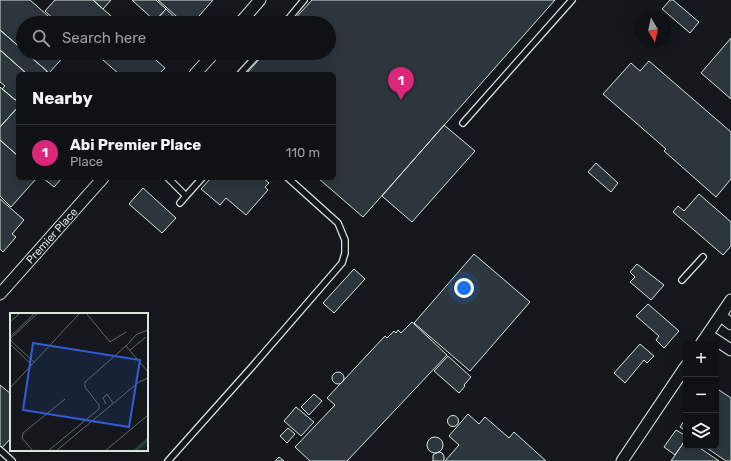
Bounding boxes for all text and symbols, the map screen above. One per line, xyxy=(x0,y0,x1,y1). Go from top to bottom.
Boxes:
north arrow xyxy=(635,12,671,48)
search box xyxy=(16,16,336,60)
icon: search xyxy=(30,27,52,49)
text: Search here xyxy=(62,29,146,47)
pin: 1 xyxy=(388,67,414,100)
text: Nearby xyxy=(32,88,93,108)
text: Abi Premier Place xyxy=(70,136,201,154)
text: 1 xyxy=(42,145,48,160)
text: 110 m xyxy=(286,145,320,160)
text: Place xyxy=(70,154,103,169)
street label: Premier Place xyxy=(24,205,80,267)
your location xyxy=(454,278,474,298)
inset map xyxy=(10,313,148,451)
map controls xyxy=(683,341,719,449)
button: + xyxy=(683,341,719,377)
button: − xyxy=(683,377,719,413)
button: layers xyxy=(683,413,719,449)

